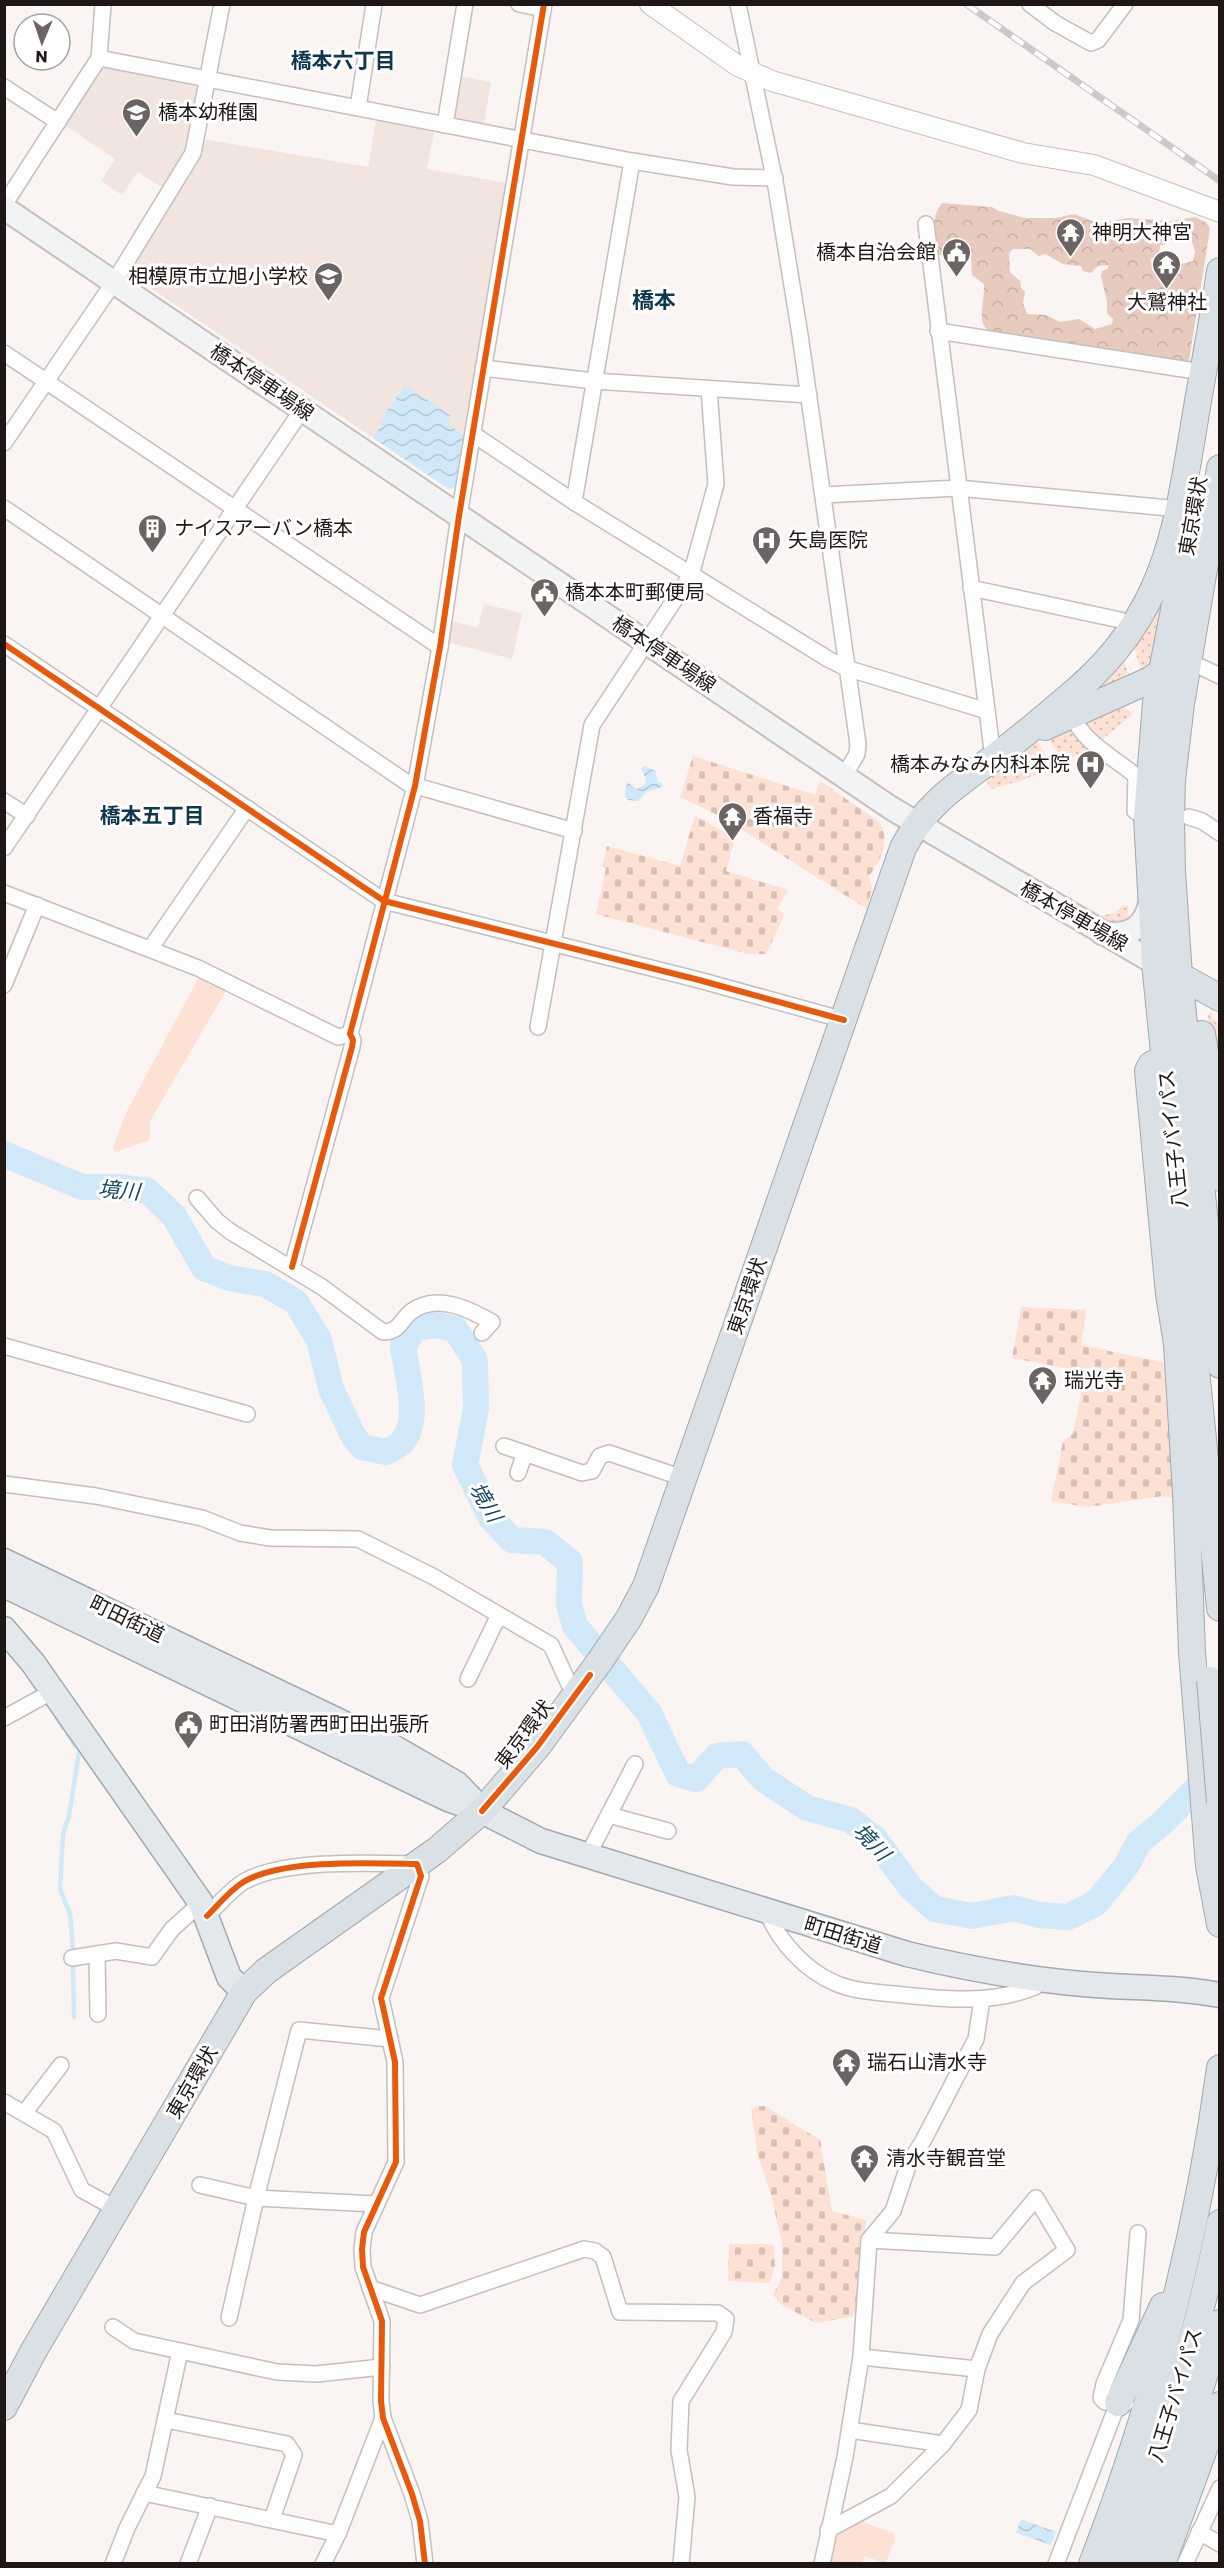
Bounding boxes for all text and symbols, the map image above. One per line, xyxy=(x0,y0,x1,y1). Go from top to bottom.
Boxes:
north arrow xyxy=(12,12,72,72)
text: N xyxy=(35,45,48,68)
district label: 橋本六丁目 xyxy=(291,46,396,75)
school or university icon: 橋本幼稚園 xyxy=(121,96,153,138)
place label: 橋本幼稚園 xyxy=(158,98,258,126)
temple icon: 神明大神宮 xyxy=(1055,216,1087,258)
place label: 神明大神宮 xyxy=(1092,218,1192,246)
public building icon: 橋本自治会館 xyxy=(941,236,973,278)
place label: 橋本自治会館 xyxy=(816,238,936,266)
temple icon: 大鷲神社 xyxy=(1151,248,1183,290)
school or university icon: 相模原市立旭小学校 xyxy=(313,260,345,302)
place label: 相模原市立旭小学校 xyxy=(128,262,308,290)
district label: 橋本 xyxy=(632,285,676,316)
place label: 大鷲神社 xyxy=(1127,288,1207,316)
street label: 橋本停車場線 xyxy=(204,337,320,427)
street label: 東京環状 xyxy=(1172,474,1214,558)
building icon: ナイスアーバン橋本 xyxy=(137,512,169,554)
place label: ナイスアーバン橋本 xyxy=(174,514,353,542)
hospital icon: 矢島医院 xyxy=(751,524,783,566)
place label: 矢島医院 xyxy=(788,526,868,554)
public building icon: 橋本本町郵便局 xyxy=(528,576,560,618)
place label: 橋本本町郵便局 xyxy=(565,578,705,606)
street label: 橋本停車場線 xyxy=(606,609,722,699)
hospital icon: 橋本みなみ内科本院 xyxy=(1075,748,1107,790)
place label: 橋本みなみ内科本院 xyxy=(890,750,1070,778)
temple icon: 香福寺 xyxy=(716,800,748,842)
district label: 橋本五丁目 xyxy=(100,801,205,830)
place label: 香福寺 xyxy=(753,802,813,830)
street label: 橋本停車場線 xyxy=(1015,874,1133,958)
street label: 八王子バイパス xyxy=(1152,1068,1194,1210)
water label: 境川 xyxy=(97,1174,143,1206)
street label: 東京環状 xyxy=(721,1254,773,1338)
temple icon: 瑞光寺 xyxy=(1027,1364,1059,1406)
place label: 瑞光寺 xyxy=(1064,1366,1124,1394)
water label: 境川 xyxy=(463,1477,510,1529)
street label: 町田街道 xyxy=(85,1589,169,1649)
street label: 東京環状 xyxy=(489,1694,559,1774)
public building icon: 町田消防署西町田出張所 xyxy=(172,1708,204,1750)
place label: 町田消防署西町田出張所 xyxy=(209,1710,429,1738)
water label: 境川 xyxy=(847,1817,898,1869)
street label: 町田街道 xyxy=(801,1910,885,1960)
street label: 東京環状 xyxy=(160,2040,224,2124)
temple icon: 瑞石山清水寺 xyxy=(830,2046,862,2088)
place label: 瑞石山清水寺 xyxy=(867,2048,987,2076)
temple icon: 清水寺観音堂 xyxy=(849,2142,881,2184)
place label: 清水寺観音堂 xyxy=(886,2144,1006,2172)
street label: 八王子バイパス xyxy=(1141,2324,1209,2466)

